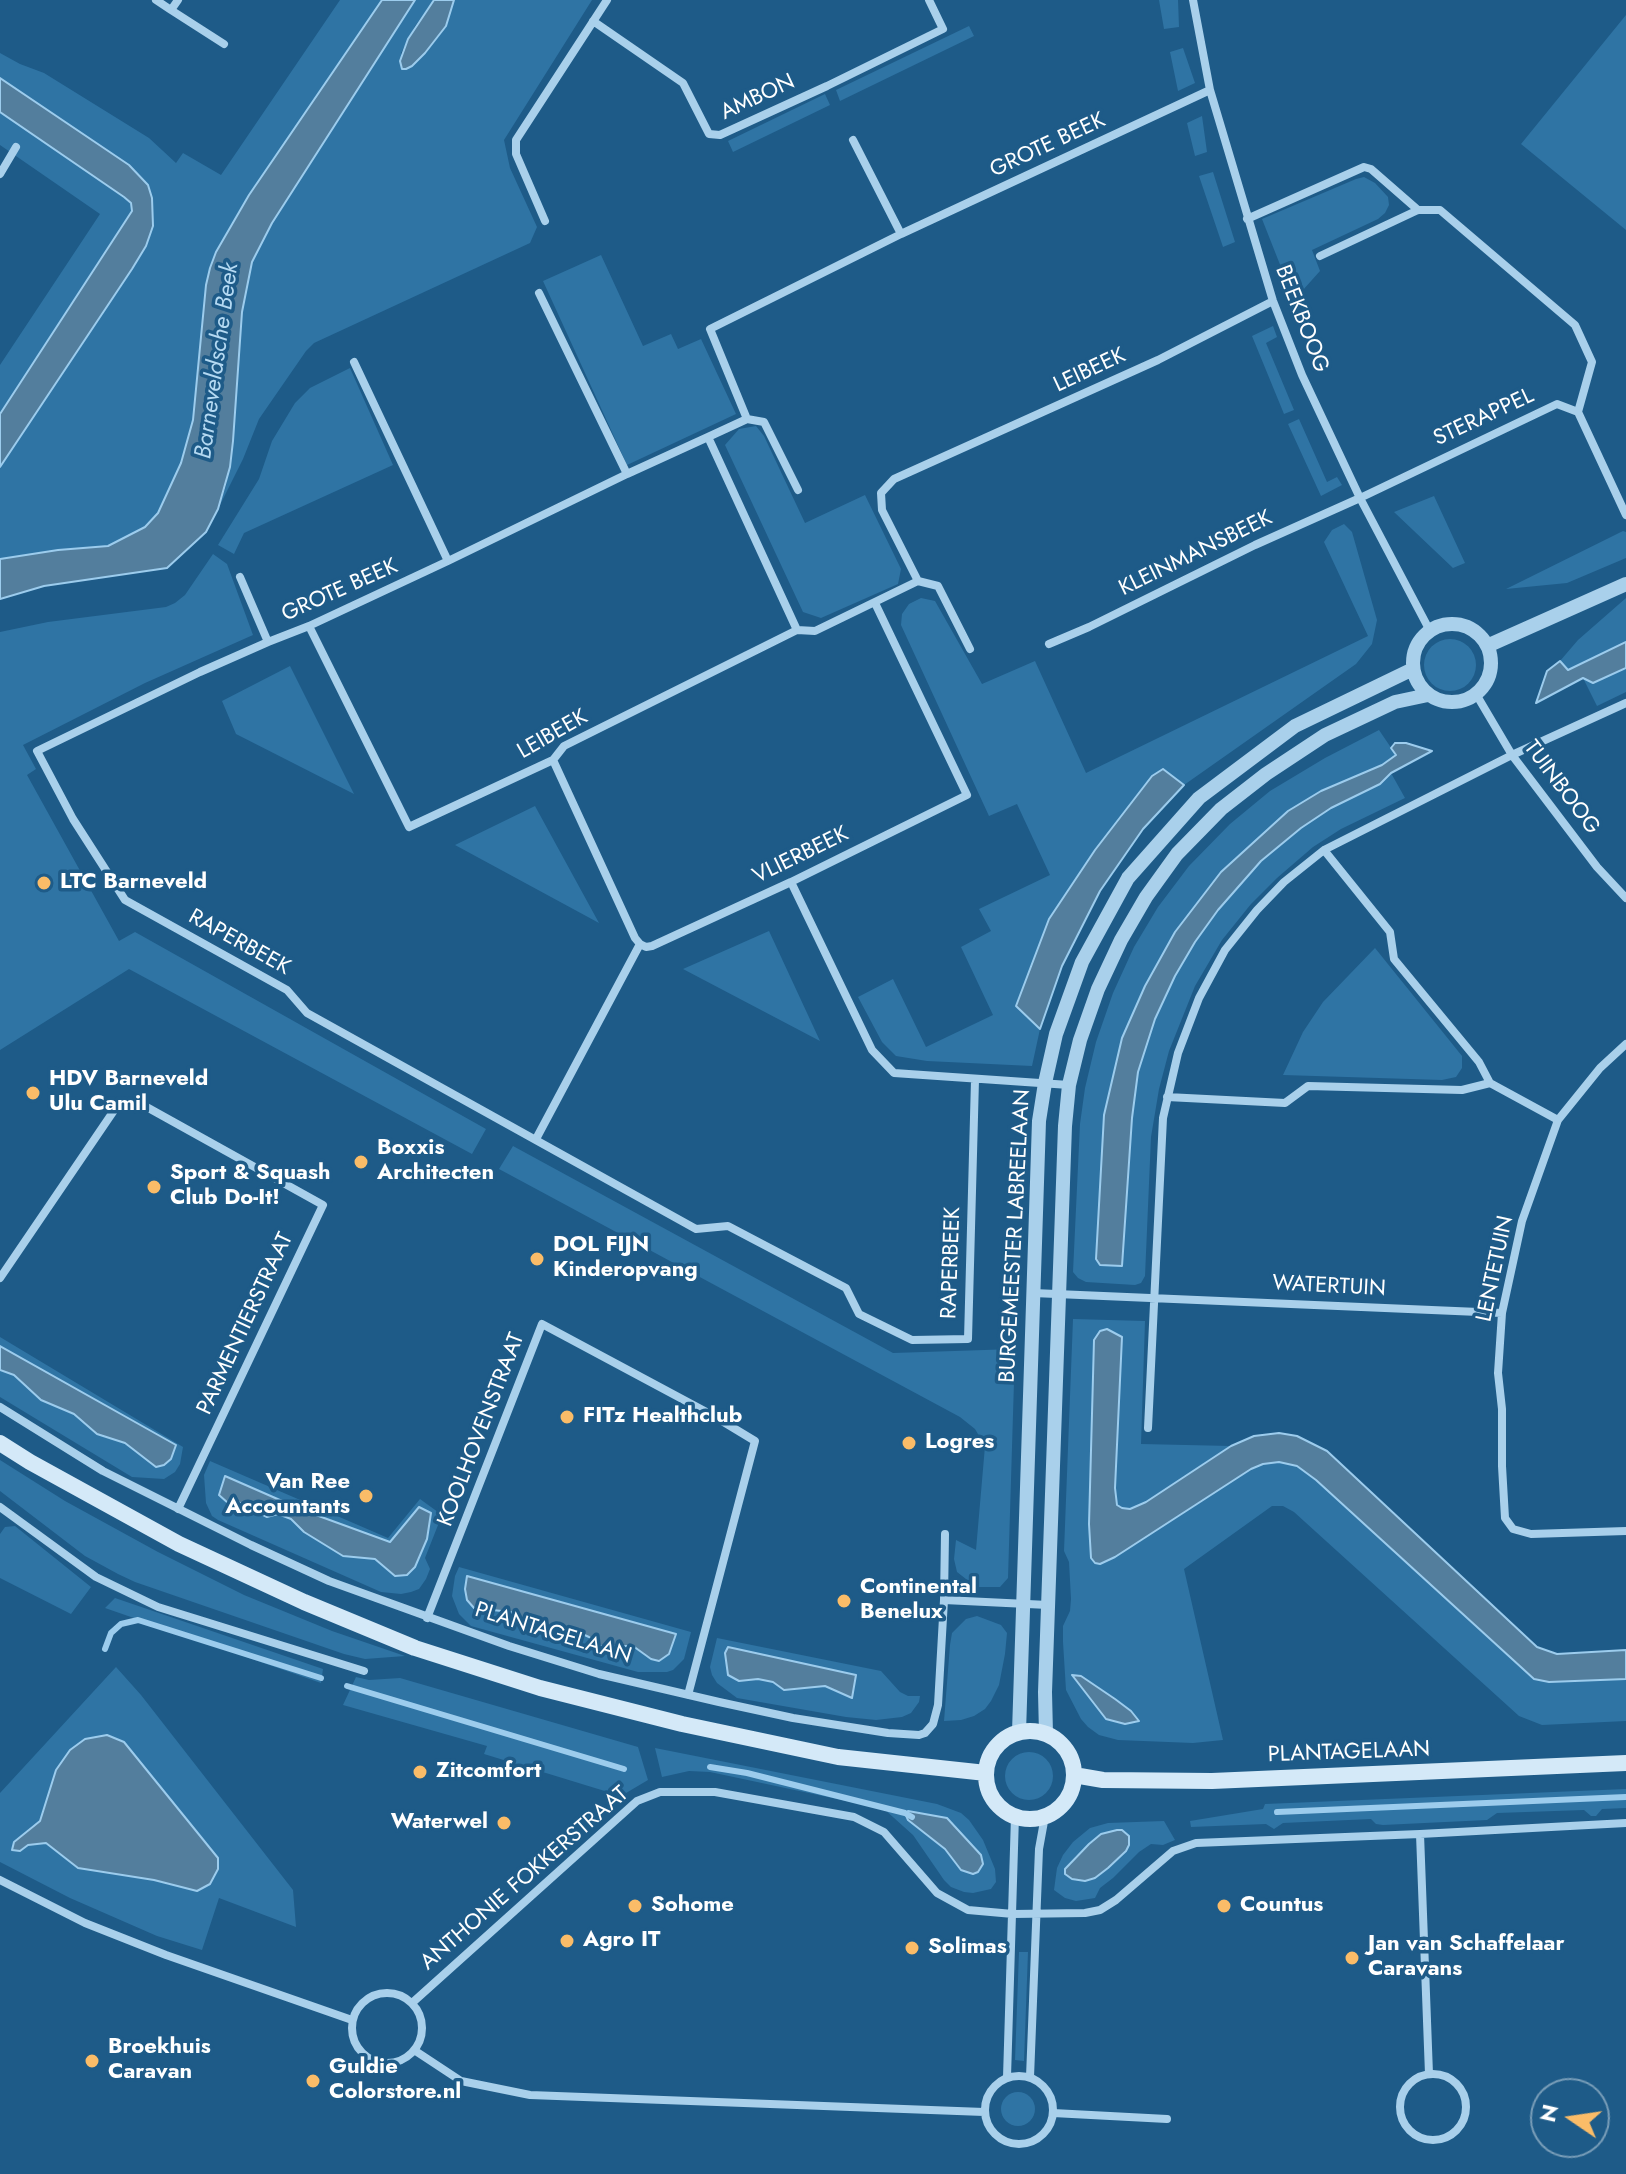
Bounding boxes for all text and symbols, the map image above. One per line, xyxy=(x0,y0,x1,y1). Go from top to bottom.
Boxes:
street label: AMBON xyxy=(717,69,799,127)
street label: GROTE BEEK xyxy=(986,108,1110,184)
water label: Barneveldsche Beek xyxy=(190,261,246,461)
street label: BEEKBOOG xyxy=(1268,262,1334,376)
street label: LEIBEEK xyxy=(1050,343,1130,399)
street label: STERAPPEL xyxy=(1430,383,1538,453)
street label: KLEINMANSBEEK xyxy=(1115,505,1277,603)
street label: GROTE BEEK xyxy=(278,554,402,628)
street label: LEIBEEK xyxy=(513,704,593,766)
street label: TUINBOOG xyxy=(1517,736,1605,840)
street label: VLIERBEEK xyxy=(749,822,853,890)
place label: LTC Barneveld xyxy=(60,870,207,896)
marker: LTC Barneveld xyxy=(35,874,53,892)
street label: RAPERBEEK xyxy=(184,904,294,982)
place label: HDV Barneveld Ulu Camil xyxy=(49,1067,208,1118)
marker: HDV Barneveld Ulu Camil xyxy=(24,1084,42,1102)
street label: BURGEMEESTER LABREELAAN xyxy=(995,1088,1037,1384)
place label: Boxxis Architecten xyxy=(377,1136,494,1188)
marker: Boxxis Architecten xyxy=(352,1153,370,1171)
place label: Sport & Squash Club Do-It! xyxy=(170,1161,330,1212)
marker: Sport & Squash Club Do-It! xyxy=(145,1178,163,1196)
street label: RAPERBEEK xyxy=(937,1206,967,1320)
street label: LENTETUIN xyxy=(1472,1214,1520,1324)
street label: PARMENTIERSTRAAT xyxy=(192,1229,300,1419)
place label: DOL FIJN Kinderopvang xyxy=(553,1233,698,1284)
marker: DOL FIJN Kinderopvang xyxy=(528,1250,546,1268)
street label: WATERTUIN xyxy=(1272,1271,1386,1303)
street label: KOOLHOVENSTRAAT xyxy=(433,1330,531,1530)
place label: FITz Healthclub xyxy=(583,1404,742,1430)
marker: FITz Healthclub xyxy=(558,1408,576,1426)
place label: Logres xyxy=(925,1430,994,1456)
marker: Logres xyxy=(900,1434,918,1452)
place label: Van Ree Accountants xyxy=(225,1470,350,1522)
marker: Van Ree Accountants xyxy=(357,1487,375,1505)
place label: Continental Benelux xyxy=(860,1575,977,1626)
marker: Continental Benelux xyxy=(835,1592,853,1610)
street label: PLANTAGELAAN xyxy=(471,1598,635,1670)
street label: PLANTAGELAAN xyxy=(1267,1737,1431,1769)
place label: Zitcomfort xyxy=(436,1759,541,1785)
marker: Zitcomfort xyxy=(411,1763,429,1781)
street label: ANTHONIE FOKKERSTRAAT xyxy=(416,1782,634,1976)
place label: Waterwel xyxy=(391,1810,488,1836)
marker: Waterwel xyxy=(495,1814,513,1832)
place label: Sohome xyxy=(651,1893,734,1919)
place label: Countus xyxy=(1240,1893,1323,1919)
marker: Sohome xyxy=(626,1897,644,1915)
marker: Countus xyxy=(1215,1897,1233,1915)
place label: Agro IT xyxy=(583,1928,660,1954)
marker: Agro IT xyxy=(558,1932,576,1950)
place label: Jan van Schaffelaar Caravans xyxy=(1368,1932,1565,1984)
place label: Solimas xyxy=(928,1935,1007,1961)
marker: Solimas xyxy=(903,1939,921,1957)
marker: Jan van Schaffelaar Caravans xyxy=(1343,1949,1361,1967)
place label: Broekhuis Caravan xyxy=(108,2035,211,2086)
marker: Broekhuis Caravan xyxy=(83,2052,101,2070)
place label: Guldie Colorstore.nl xyxy=(329,2055,461,2106)
marker: Guldie Colorstore.nl xyxy=(304,2072,322,2090)
north arrow xyxy=(1530,2078,1610,2158)
text: N xyxy=(1531,2101,1566,2125)

